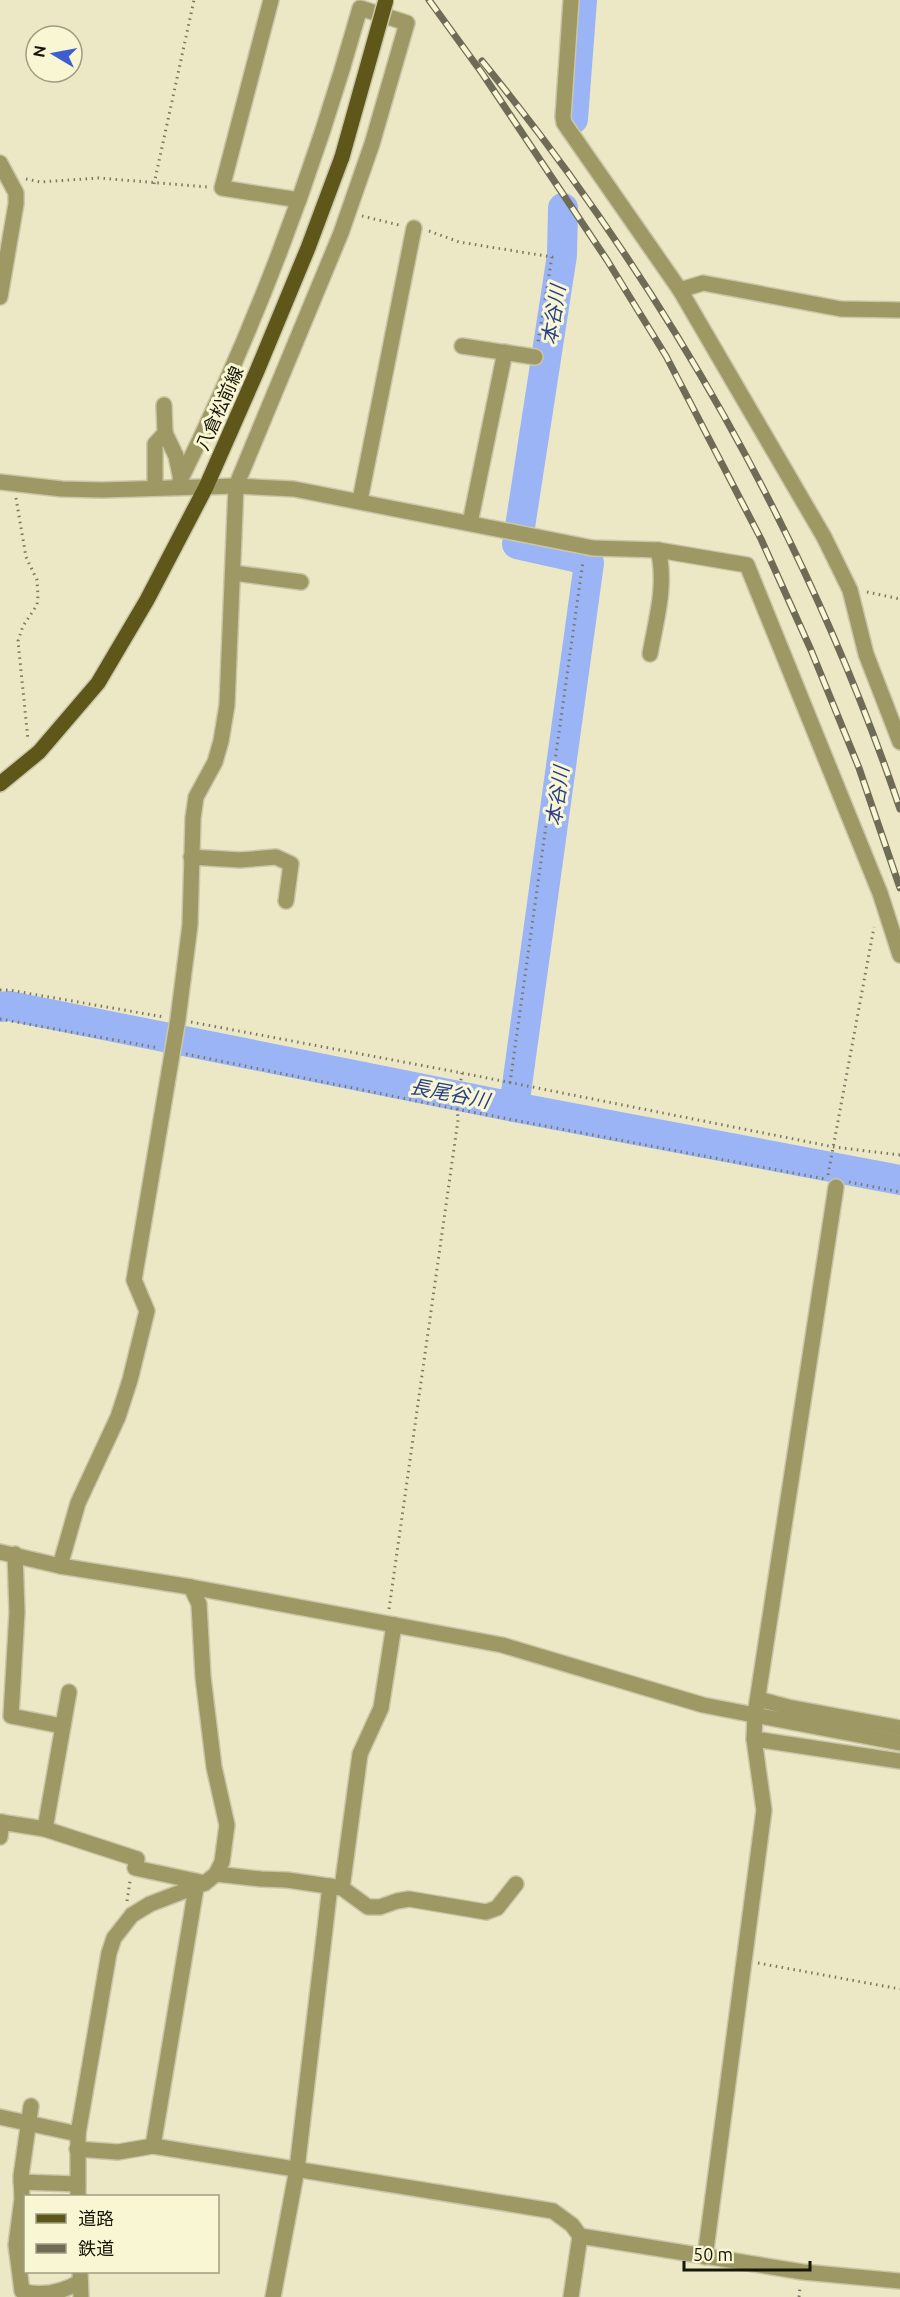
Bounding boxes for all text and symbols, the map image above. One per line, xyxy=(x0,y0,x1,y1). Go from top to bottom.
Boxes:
north arrow xyxy=(24,24,84,84)
text: N xyxy=(29,44,49,59)
water label: 本谷川 xyxy=(537,282,569,346)
street label: 八倉松前線 xyxy=(192,363,246,453)
water label: 本谷川 xyxy=(541,763,573,827)
water label: 長尾谷川 xyxy=(409,1074,493,1112)
legend xyxy=(24,2195,219,2273)
text: 道路 xyxy=(78,2208,114,2228)
scale bar xyxy=(684,2234,810,2272)
text: 鉄道 xyxy=(78,2238,114,2258)
text: 50 m xyxy=(693,2244,733,2264)

